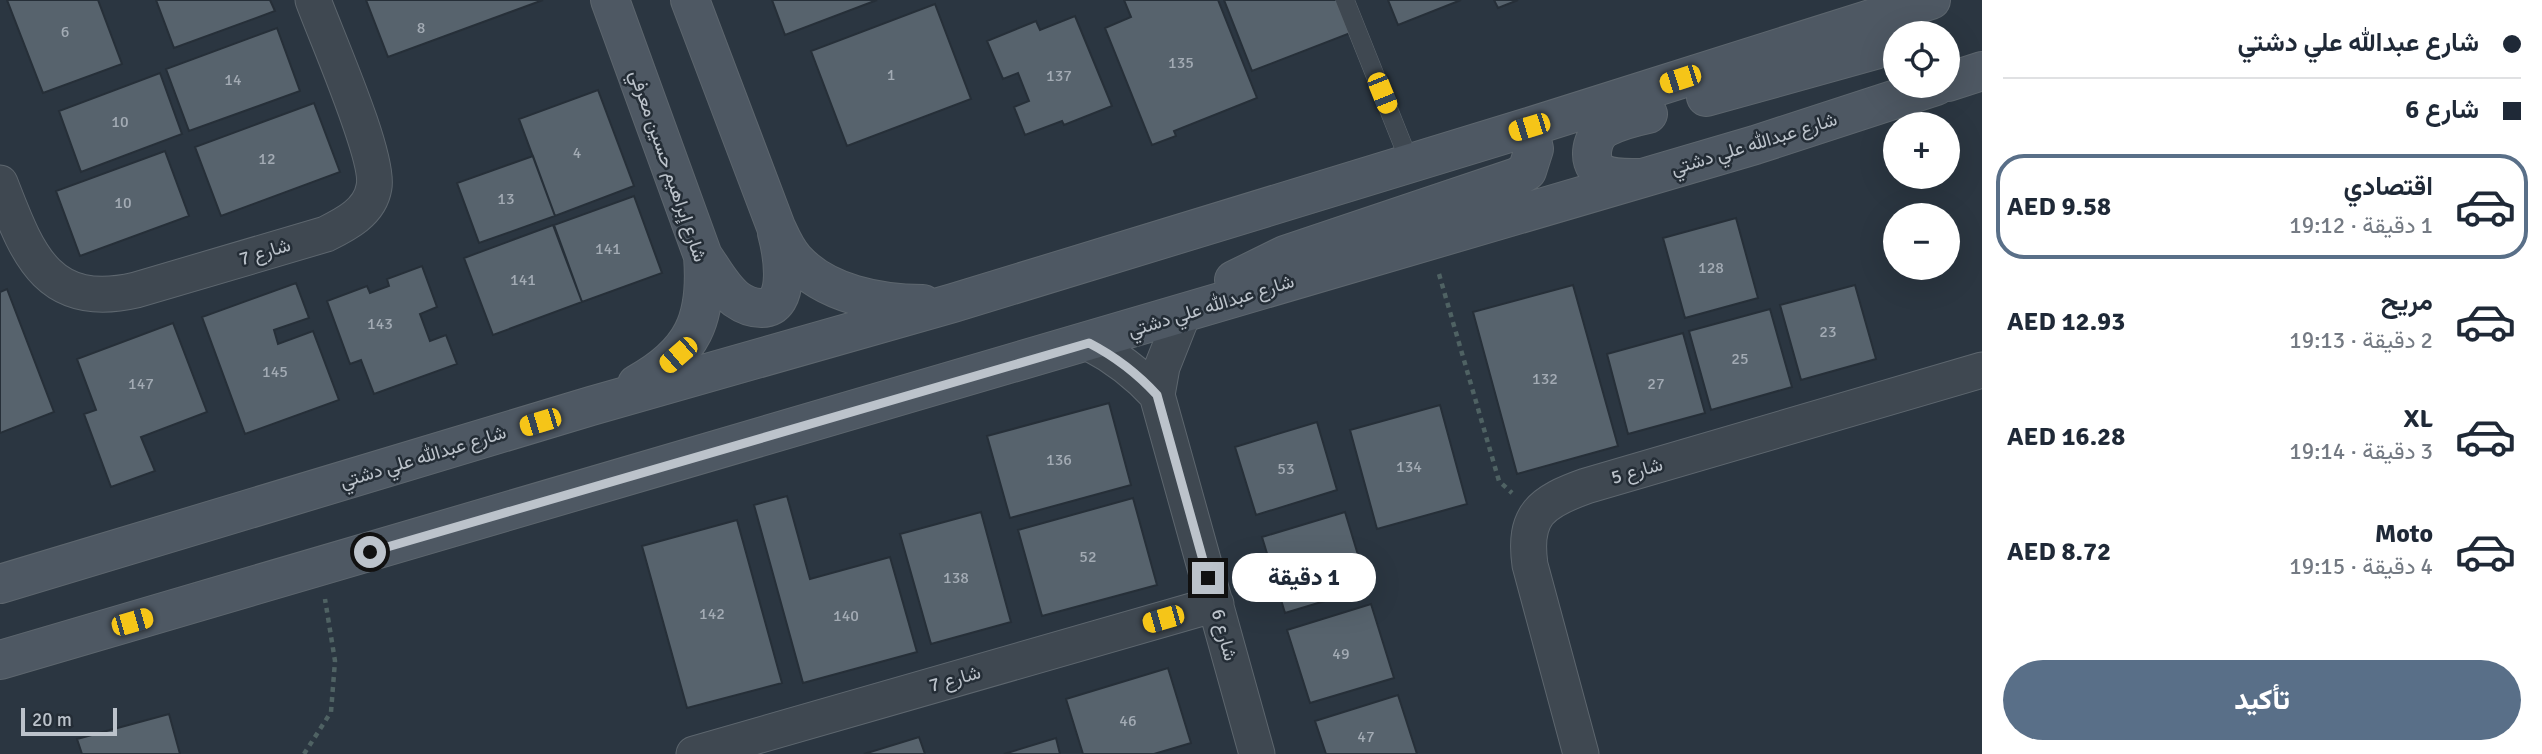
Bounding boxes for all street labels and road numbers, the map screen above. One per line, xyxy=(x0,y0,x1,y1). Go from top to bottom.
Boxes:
street label: شارع إبراهيم حسين معرفي xyxy=(621,67,712,266)
street label: شارع عبدالله علي دشتي xyxy=(1668,107,1841,184)
street label: شارع 7 xyxy=(236,233,294,271)
street label: شارع عبدالله علي دشتي xyxy=(1125,269,1298,346)
street label: شارع عبدالله علي دشتي xyxy=(337,420,510,497)
street label: شارع 5 xyxy=(1608,452,1666,490)
street label: شارع 6 xyxy=(1206,606,1242,664)
street label: شارع 7 xyxy=(926,660,984,698)

